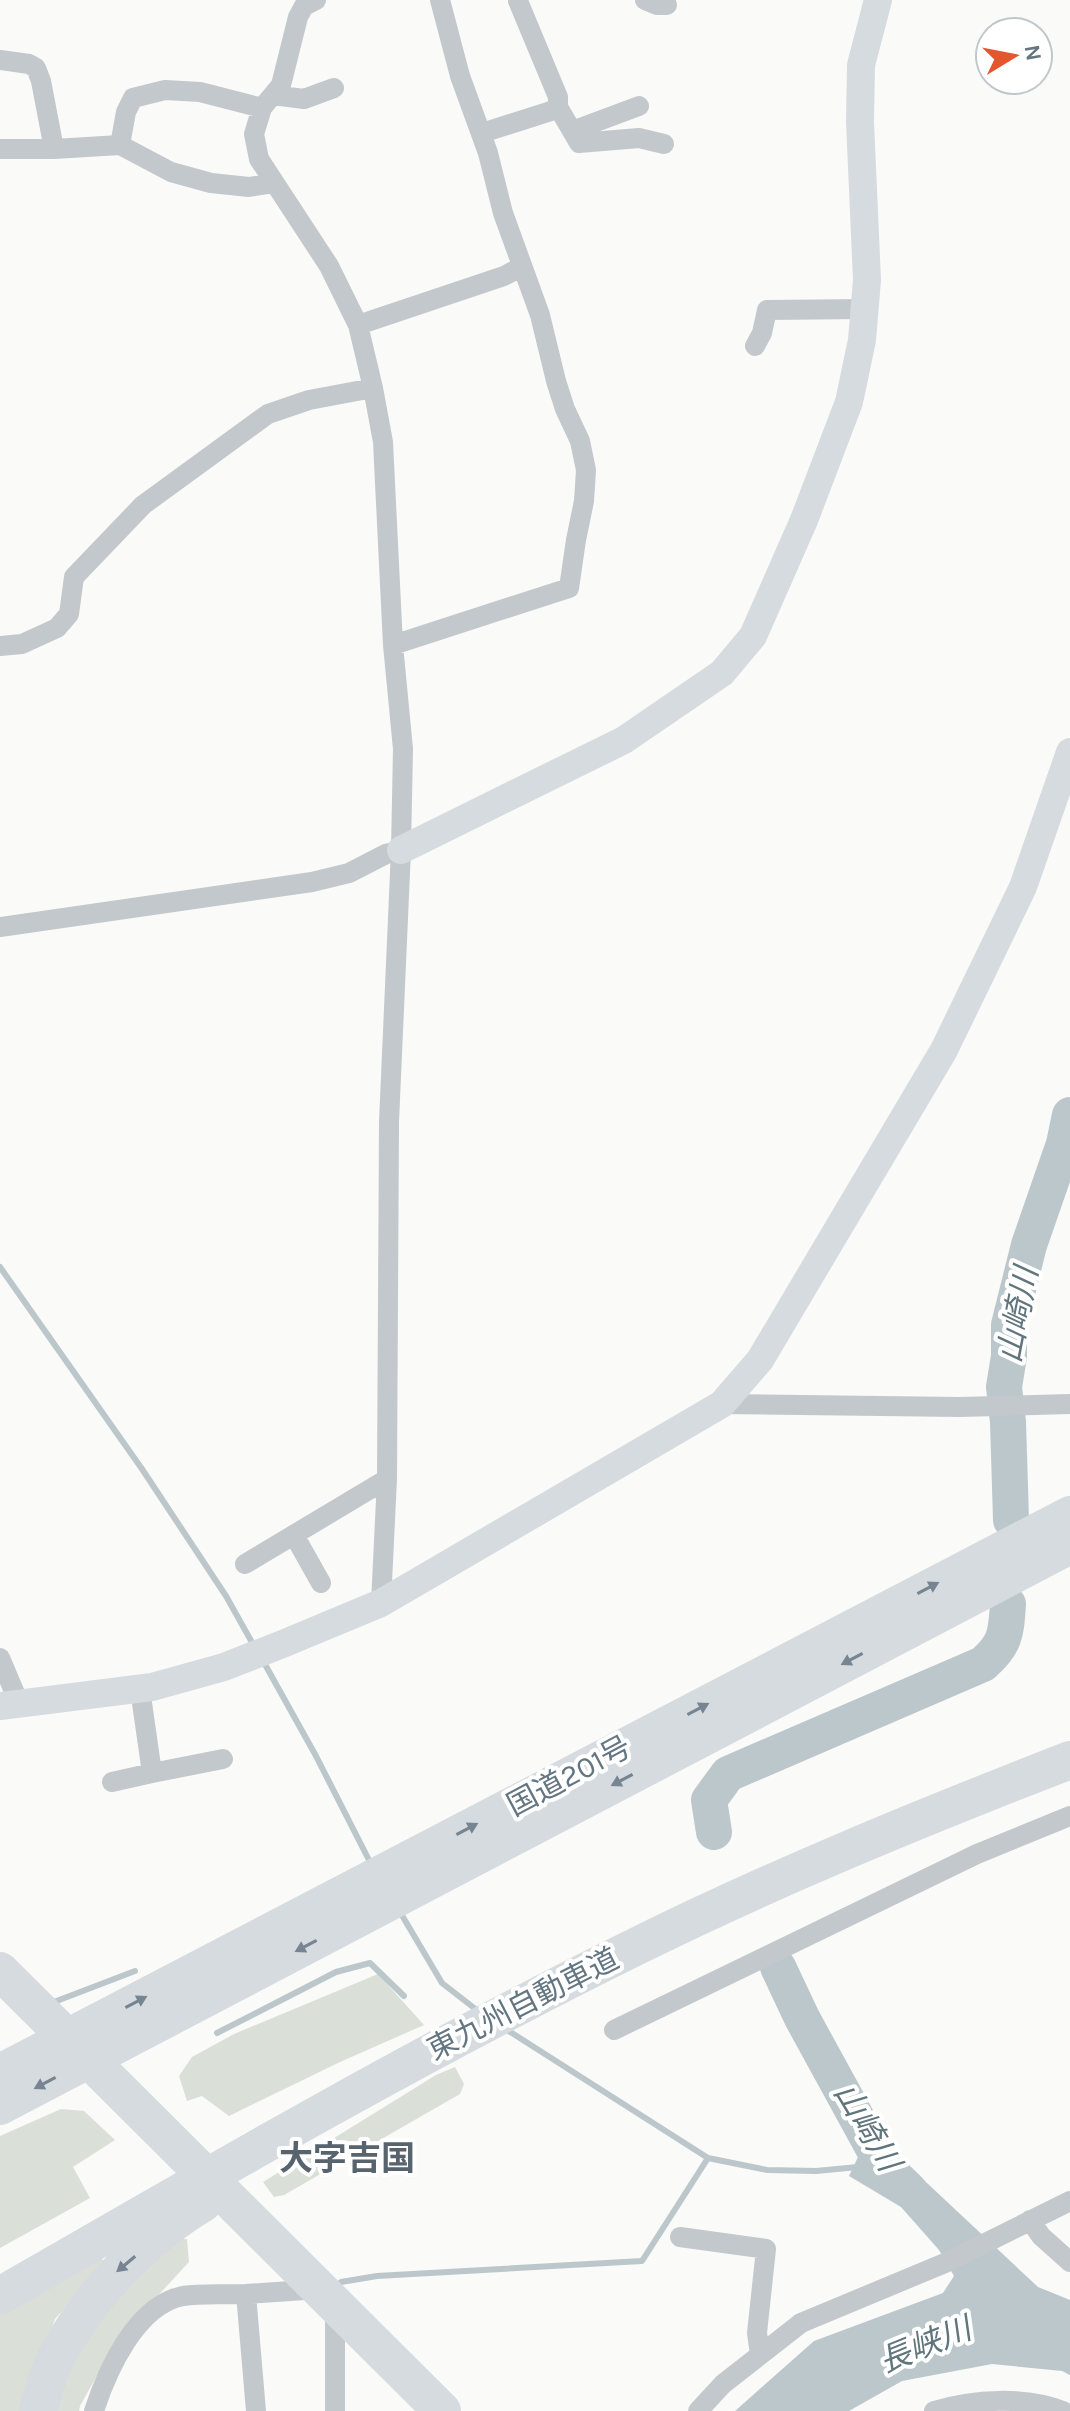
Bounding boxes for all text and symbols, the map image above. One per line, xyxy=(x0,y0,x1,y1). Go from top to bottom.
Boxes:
north arrow xyxy=(974,16,1054,96)
text: N xyxy=(1019,43,1047,63)
water label: 山崎川 xyxy=(991,1261,1046,1366)
one-way arrow xyxy=(917,1582,940,1595)
one-way arrow xyxy=(841,1653,864,1666)
one-way arrow xyxy=(686,1702,709,1715)
street label: 国道201号 xyxy=(501,1728,637,1824)
one-way arrow xyxy=(611,1772,633,1786)
one-way arrow xyxy=(456,1823,479,1836)
one-way arrow xyxy=(294,1939,317,1952)
street label: 東九州自動車道 xyxy=(421,1940,625,2068)
one-way arrow xyxy=(125,1995,148,2008)
water label: 山崎川 xyxy=(826,2076,909,2180)
one-way arrow xyxy=(33,2077,56,2090)
district label: 大字吉国 xyxy=(279,2139,415,2179)
one-way arrow xyxy=(117,2255,137,2272)
water label: 長峡川 xyxy=(874,2309,979,2380)

